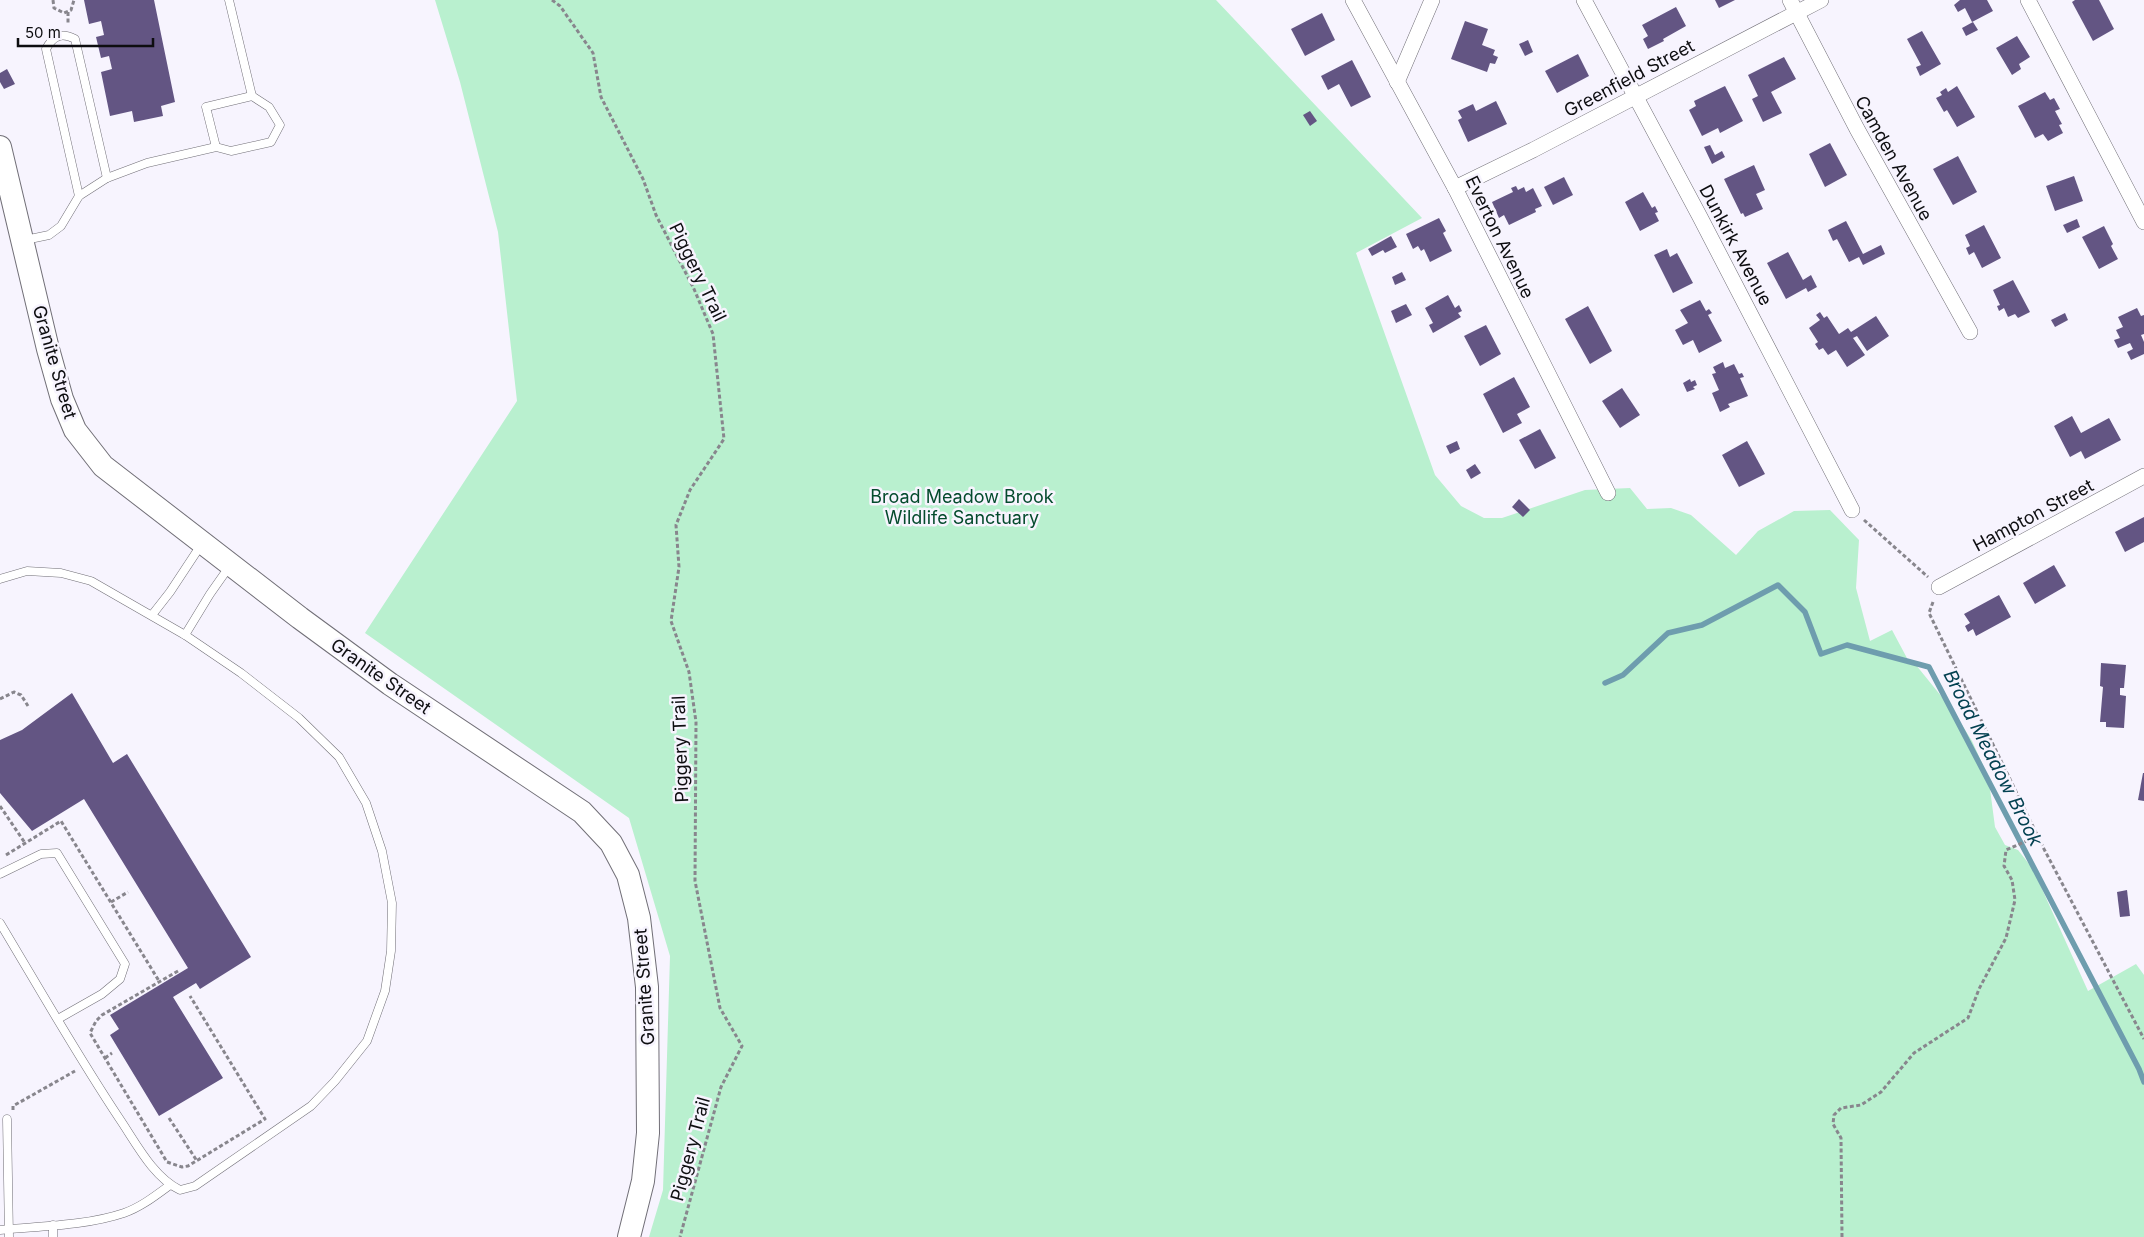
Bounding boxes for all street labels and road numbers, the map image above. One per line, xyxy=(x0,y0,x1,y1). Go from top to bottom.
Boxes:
street label: Greenfield Street xyxy=(1560,35,1698,121)
street label: Camden Avenue xyxy=(1851,92,1937,224)
street label: Everton Avenue xyxy=(1461,172,1539,302)
street label: Dunkirk Avenue xyxy=(1695,181,1777,309)
street label: Piggery Trail xyxy=(665,219,731,325)
street label: Granite Street xyxy=(29,303,81,421)
street label: Hampton Street xyxy=(1969,474,2097,556)
street label: Granite Street xyxy=(327,634,435,718)
street label: Piggery Trail xyxy=(668,695,692,803)
street label: Granite Street xyxy=(629,928,659,1046)
street label: Piggery Trail xyxy=(666,1095,714,1203)

